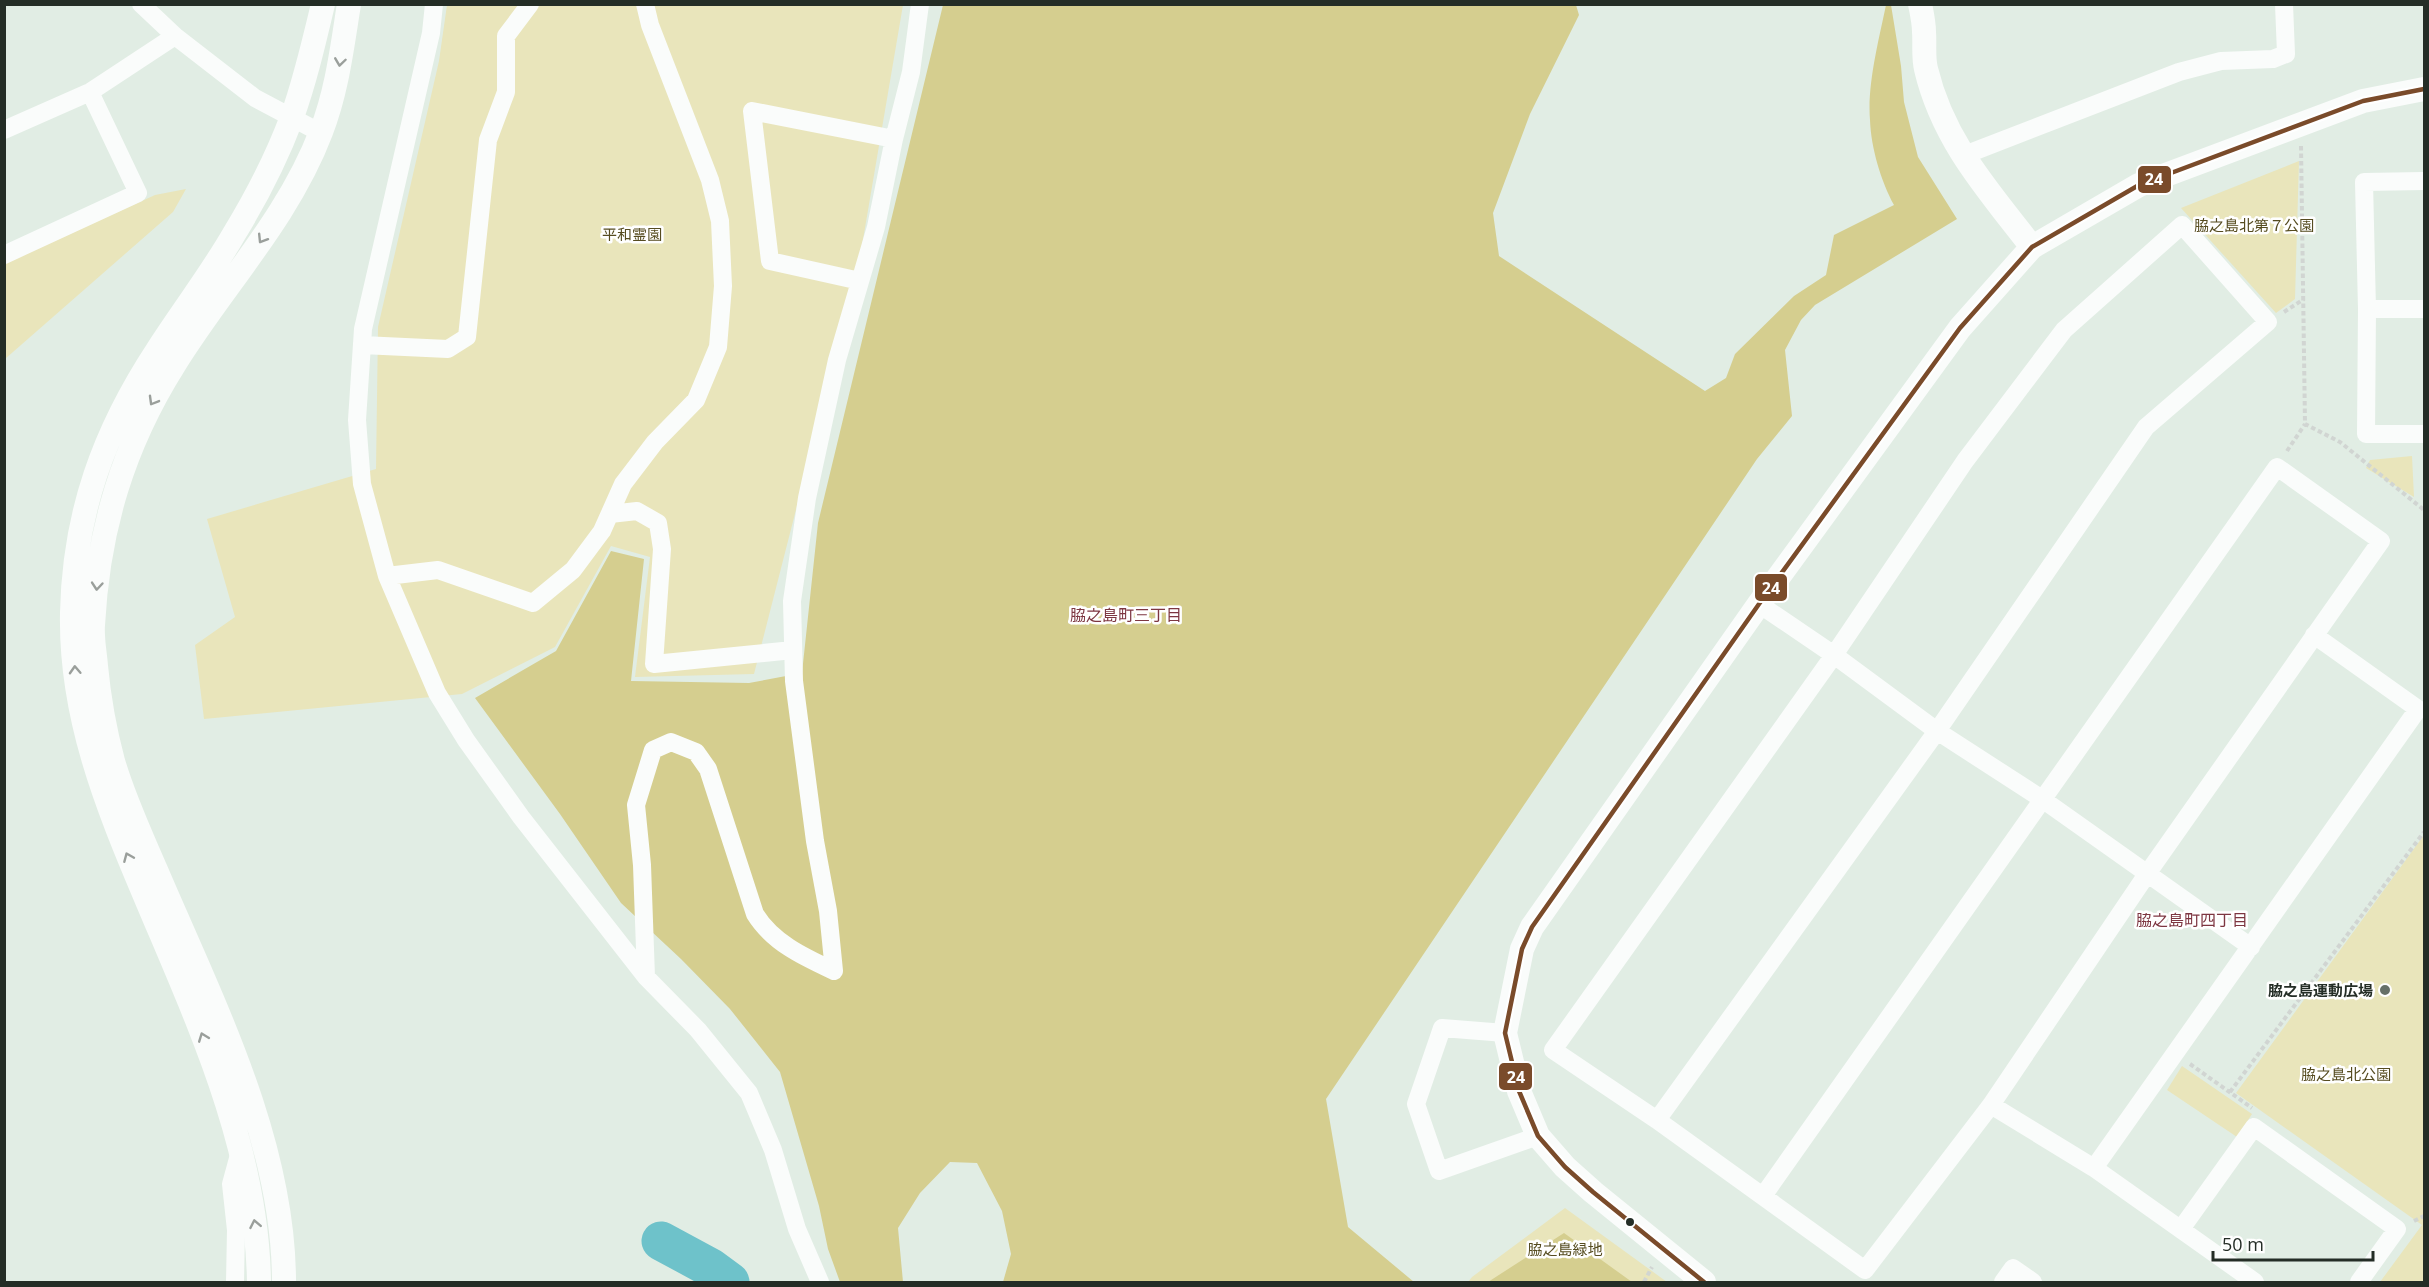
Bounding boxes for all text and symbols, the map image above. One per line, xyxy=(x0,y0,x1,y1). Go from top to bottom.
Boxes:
one-way arrow xyxy=(335,58,347,67)
line badge: 24 xyxy=(2137,165,2172,194)
text: 24 xyxy=(2145,168,2163,190)
park label: 脇之島北第７公園 xyxy=(2194,215,2314,235)
park label: 平和霊園 xyxy=(602,224,662,244)
one-way arrow xyxy=(259,233,270,244)
one-way arrow xyxy=(149,395,161,405)
line badge: 24 xyxy=(1754,573,1788,602)
text: 24 xyxy=(1762,577,1780,599)
one-way arrow xyxy=(91,581,104,591)
district label: 脇之島町三丁目 xyxy=(1070,604,1182,626)
one-way arrow xyxy=(68,666,81,675)
one-way arrow xyxy=(123,852,135,863)
district label: 脇之島町四丁目 xyxy=(2136,909,2248,931)
place label: 脇之島運動広場 xyxy=(2268,980,2373,1000)
marker: 脇之島運動広場 xyxy=(2378,983,2392,997)
one-way arrow xyxy=(198,1032,211,1043)
line badge: 24 xyxy=(1498,1062,1533,1091)
park label: 脇之島北公園 xyxy=(2301,1064,2391,1084)
text: 24 xyxy=(1507,1066,1525,1088)
unlabelled marker xyxy=(1624,1216,1636,1228)
one-way arrow xyxy=(249,1220,262,1230)
scale bar xyxy=(2213,1224,2374,1262)
text: 50 m xyxy=(2222,1232,2264,1256)
park label: 脇之島緑地 xyxy=(1527,1239,1603,1259)

